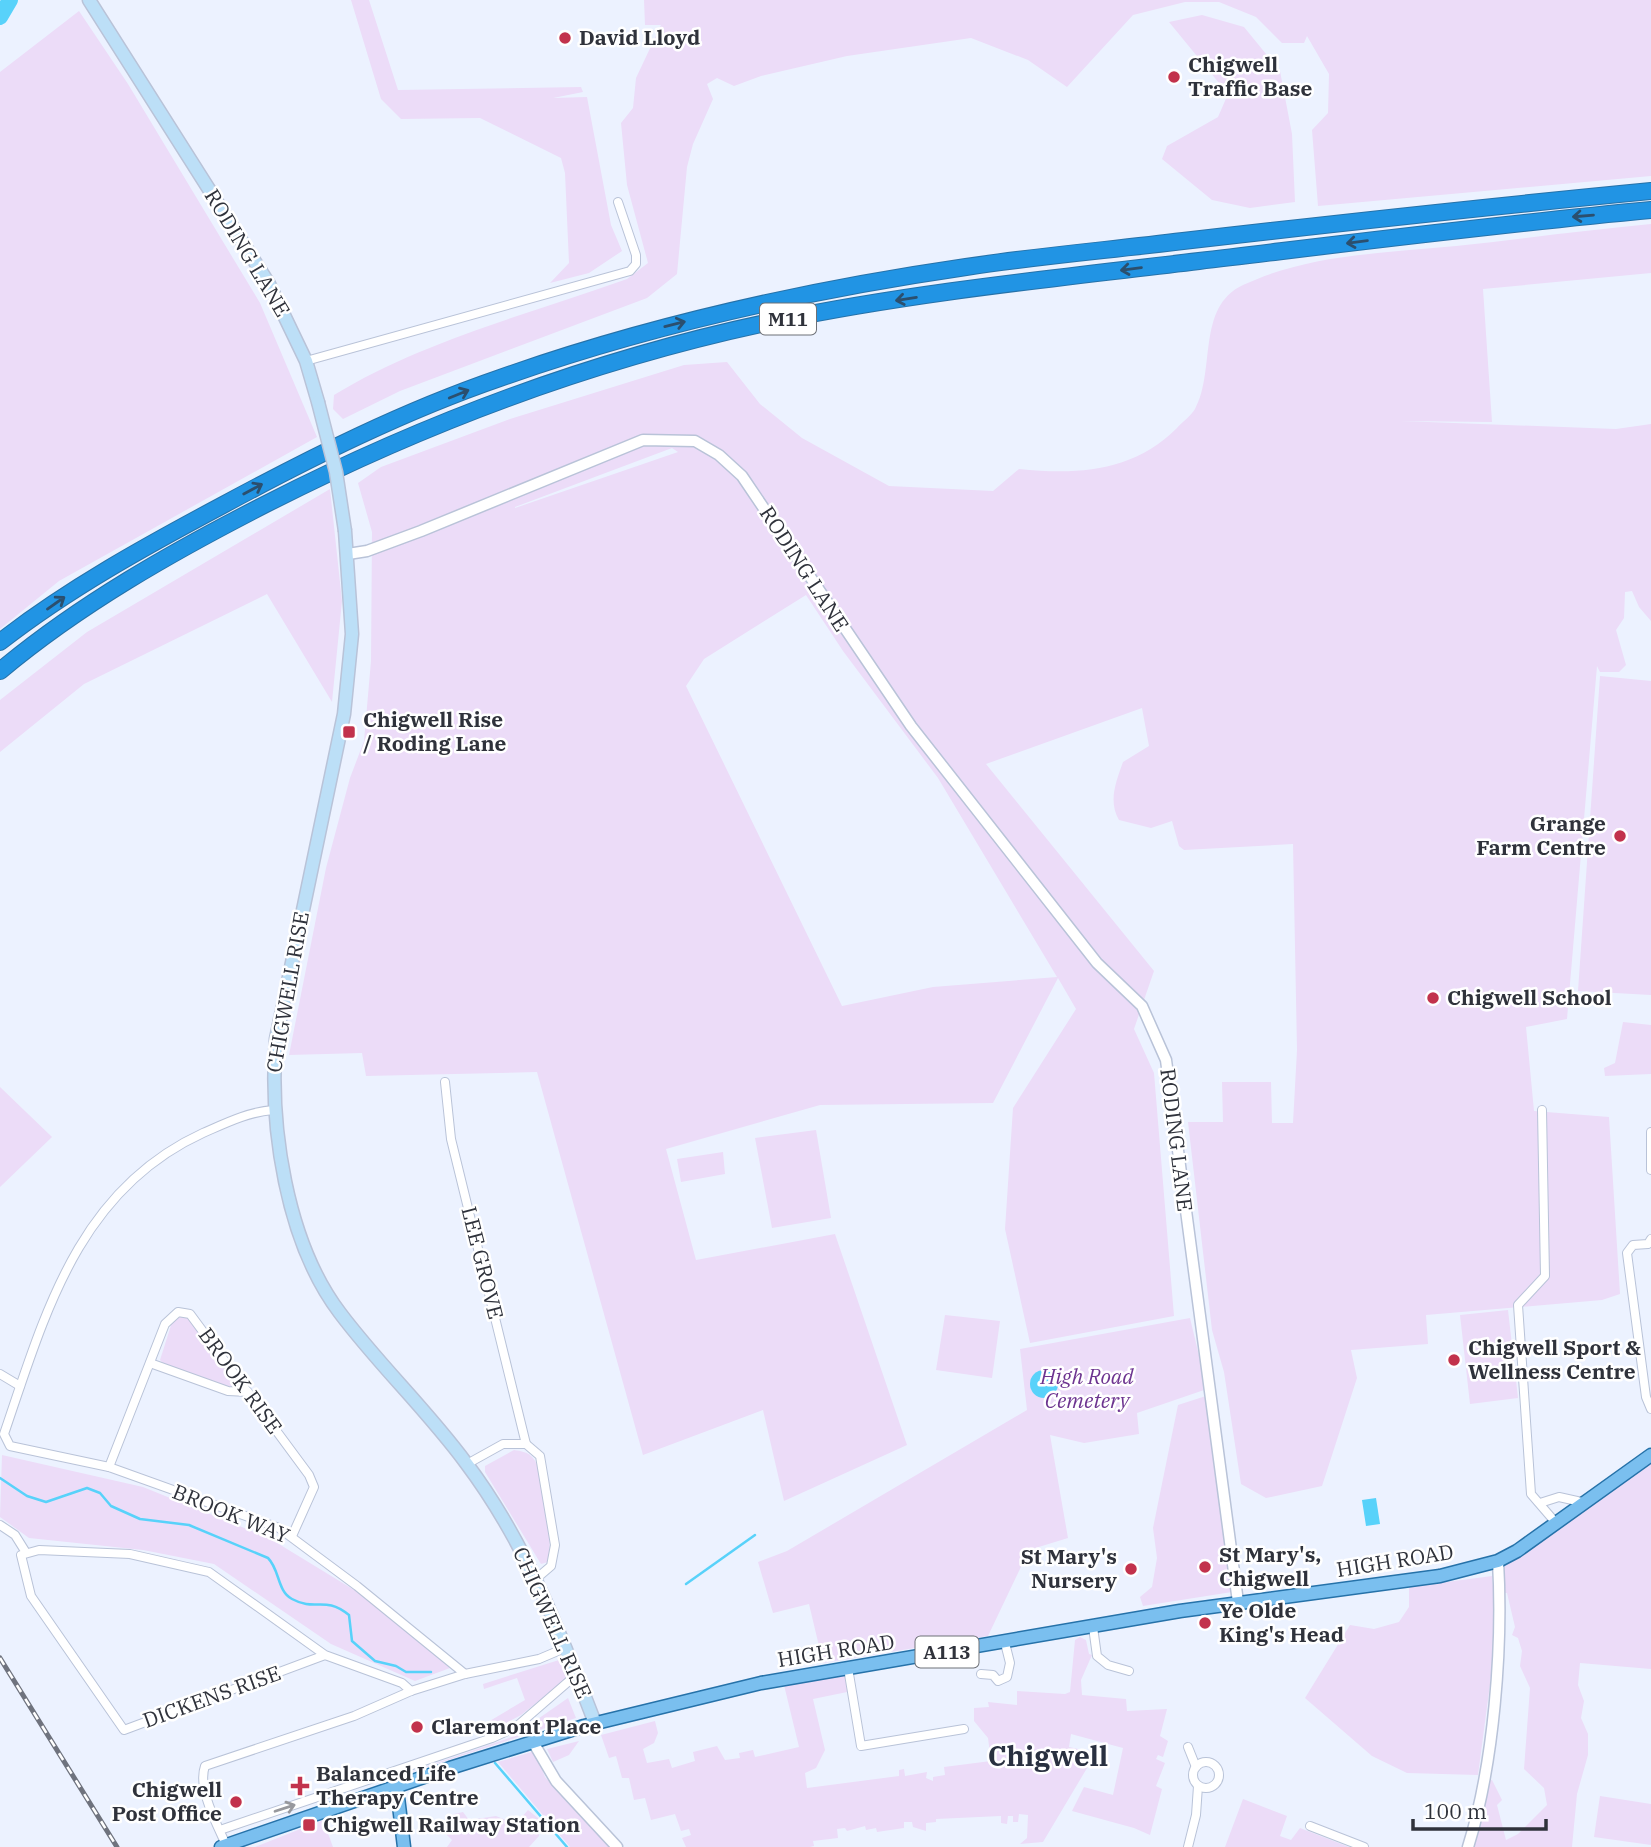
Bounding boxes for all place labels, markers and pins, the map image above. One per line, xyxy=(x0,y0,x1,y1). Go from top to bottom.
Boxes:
place label: David Lloyd xyxy=(579,23,700,51)
marker: David Lloyd xyxy=(557,30,573,46)
place label: Chigwell Traffic Base xyxy=(1188,50,1313,102)
marker: Chigwell Traffic Base xyxy=(1166,69,1182,85)
place label: Chigwell Rise / Roding Lane xyxy=(363,705,507,757)
marker: Chigwell Rise / Roding Lane xyxy=(341,724,357,740)
place label: Grange Farm Centre xyxy=(1476,809,1606,861)
marker: Grange Farm Centre xyxy=(1612,828,1628,844)
place label: Chigwell School xyxy=(1447,983,1612,1011)
marker: Chigwell School xyxy=(1425,990,1441,1006)
place label: Chigwell Sport & Wellness Centre xyxy=(1468,1333,1641,1385)
marker: Chigwell Sport & Wellness Centre xyxy=(1446,1352,1462,1368)
place label: St Mary's, Chigwell xyxy=(1219,1540,1321,1592)
place label: St Mary's Nursery xyxy=(1021,1542,1117,1594)
marker: St Mary's, Chigwell xyxy=(1197,1559,1213,1575)
marker: St Mary's Nursery xyxy=(1123,1561,1139,1577)
place label: Ye Olde King's Head xyxy=(1219,1596,1344,1648)
marker: Ye Olde King's Head xyxy=(1197,1615,1213,1631)
place label: Claremont Place xyxy=(431,1712,602,1740)
marker: Claremont Place xyxy=(409,1719,425,1735)
place label: Balanced Life Therapy Centre xyxy=(316,1759,479,1811)
place label: Chigwell Post Office xyxy=(112,1775,222,1827)
marker: Balanced Life Therapy Centre xyxy=(290,1776,310,1796)
marker: Chigwell Post Office xyxy=(228,1794,244,1810)
place label: Chigwell Railway Station xyxy=(323,1810,580,1838)
marker: Chigwell Railway Station xyxy=(301,1817,317,1833)

